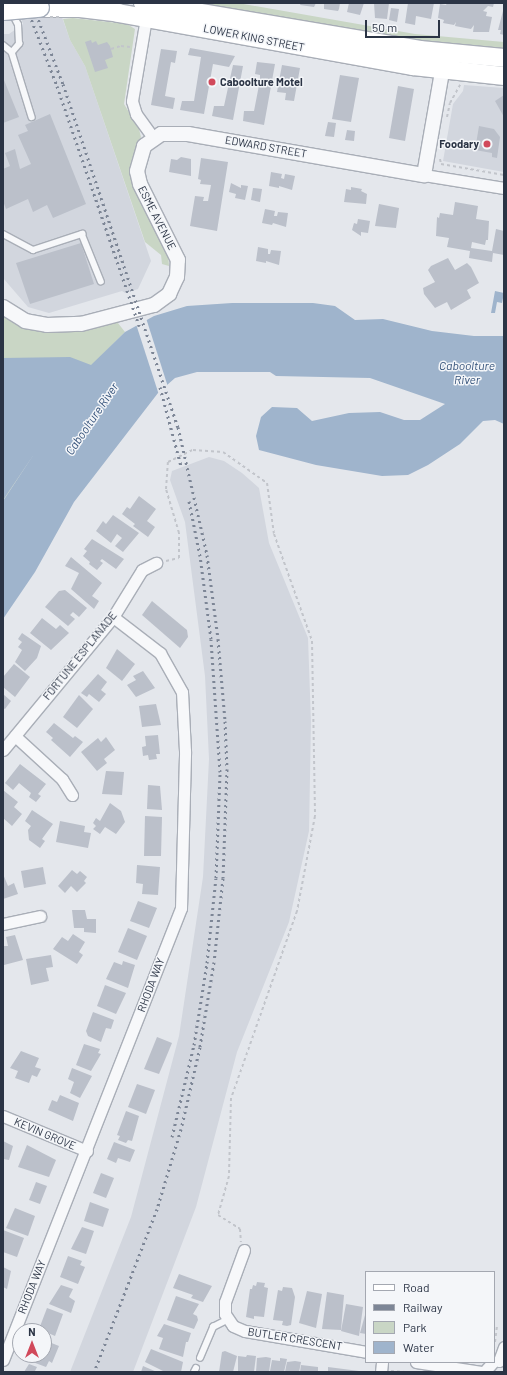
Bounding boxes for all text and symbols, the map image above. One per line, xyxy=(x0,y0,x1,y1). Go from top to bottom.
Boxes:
scale bar xyxy=(367,12,442,38)
text: 50 m xyxy=(372,20,397,34)
street label: LOWER KING STREET xyxy=(202,22,306,54)
place label: Caboolture Motel xyxy=(220,75,303,89)
marker: Caboolture Motel xyxy=(207,77,217,87)
street label: EDWARD STREET xyxy=(224,133,308,161)
place label: Foodary xyxy=(439,137,479,151)
marker: Foodary xyxy=(482,139,492,149)
street label: ESME AVENUE xyxy=(135,184,179,252)
water label: Caboolture River xyxy=(439,359,495,387)
water label: Caboolture River xyxy=(63,380,121,458)
street label: FORTUNE ESPLANADE xyxy=(40,609,120,703)
street label: RHODA WAY xyxy=(135,956,167,1014)
street label: KEVIN GROVE xyxy=(12,1115,78,1153)
street label: RHODA WAY xyxy=(15,1258,49,1316)
legend xyxy=(365,1271,495,1363)
text: Road xyxy=(403,1280,430,1294)
text: Railway xyxy=(403,1300,442,1314)
text: Park xyxy=(403,1320,427,1334)
north arrow xyxy=(12,1323,52,1363)
text: N xyxy=(28,1325,36,1338)
street label: BUTLER CRESCENT xyxy=(247,1325,343,1353)
text: Water xyxy=(403,1340,434,1354)

